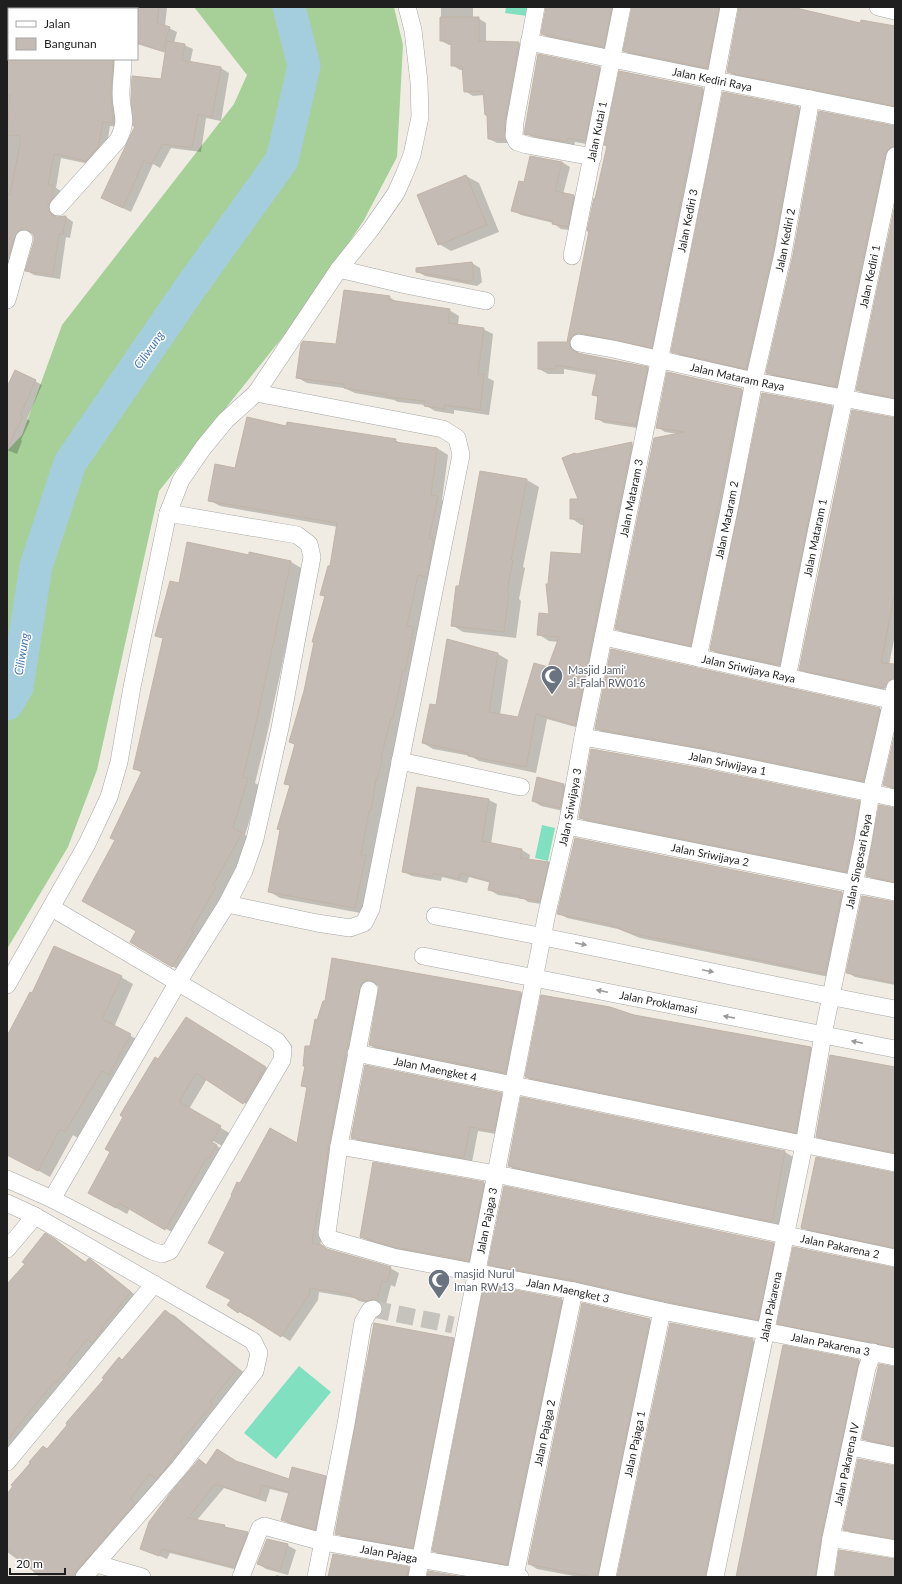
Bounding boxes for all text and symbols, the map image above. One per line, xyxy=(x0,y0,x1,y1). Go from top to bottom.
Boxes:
legend xyxy=(8,8,138,60)
text: Jalan xyxy=(44,16,70,31)
text: Bangunan xyxy=(44,36,97,51)
street label: Jalan Kediri Raya xyxy=(671,64,753,93)
street label: Jalan Kutai 1 xyxy=(584,100,609,163)
street label: Jalan Kediri 3 xyxy=(674,188,700,253)
street label: Jalan Kediri 2 xyxy=(772,207,797,273)
street label: Jalan Kediri 1 xyxy=(856,244,882,309)
water label: Ciliwung xyxy=(130,328,167,372)
street label: Jalan Mataram Raya xyxy=(689,360,786,393)
street label: Jalan Mataram 3 xyxy=(617,458,645,538)
street label: Jalan Mataram 2 xyxy=(712,480,741,560)
street label: Jalan Mataram 1 xyxy=(800,497,829,578)
water label: Ciliwung xyxy=(11,631,32,676)
street label: Jalan Sriwijaya Raya xyxy=(700,652,797,685)
mosque icon: Masjid Jami' al-Falah RW016 xyxy=(539,663,565,696)
place label: Masjid Jami' al-Falah RW016 xyxy=(568,663,645,689)
street label: Jalan Sriwijaya 1 xyxy=(688,749,768,777)
street label: Jalan Sriwijaya 3 xyxy=(556,767,583,847)
street label: Jalan Singosari Raya xyxy=(842,813,873,910)
street label: Jalan Sriwijaya 2 xyxy=(670,840,750,868)
one-way arrow xyxy=(575,942,587,948)
one-way arrow xyxy=(702,969,714,975)
one-way arrow xyxy=(596,988,608,994)
street label: Jalan Proklamasi xyxy=(619,988,699,1016)
one-way arrow xyxy=(723,1013,735,1019)
one-way arrow xyxy=(851,1038,863,1044)
street label: Jalan Maengket 4 xyxy=(393,1054,479,1084)
street label: Jalan Pajaga 3 xyxy=(473,1186,499,1255)
street label: Jalan Pakarena 2 xyxy=(799,1231,881,1261)
mosque icon: masjid Nurul Iman RW 13 xyxy=(426,1267,452,1300)
place label: masjid Nurul Iman RW 13 xyxy=(454,1267,515,1293)
street label: Jalan Pakarena xyxy=(757,1270,784,1343)
street label: Jalan Maengket 3 xyxy=(525,1275,611,1305)
street label: Jalan Pakarena 3 xyxy=(790,1330,871,1358)
street label: Jalan Pajaga 2 xyxy=(531,1399,557,1467)
street label: Jalan Pajaga 1 xyxy=(621,1409,647,1478)
street label: Jalan Pakarena IV xyxy=(831,1421,861,1507)
street label: Jalan Pajaga xyxy=(359,1542,419,1565)
scale bar xyxy=(10,1550,65,1576)
text: 20 m xyxy=(16,1556,43,1571)

